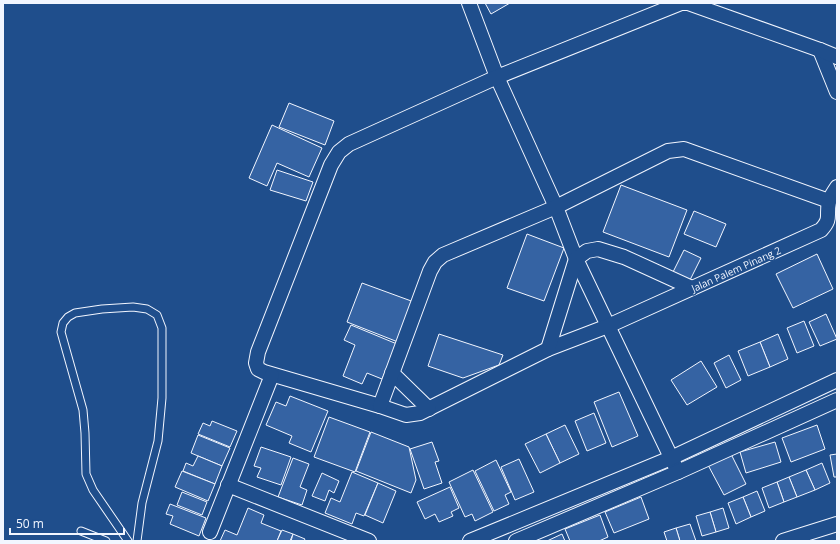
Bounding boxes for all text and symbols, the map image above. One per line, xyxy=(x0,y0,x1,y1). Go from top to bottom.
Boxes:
street label: Jalan Palem Pinang 2 xyxy=(688,243,783,295)
scale bar xyxy=(10,510,124,536)
text: 50 m xyxy=(16,515,44,532)

